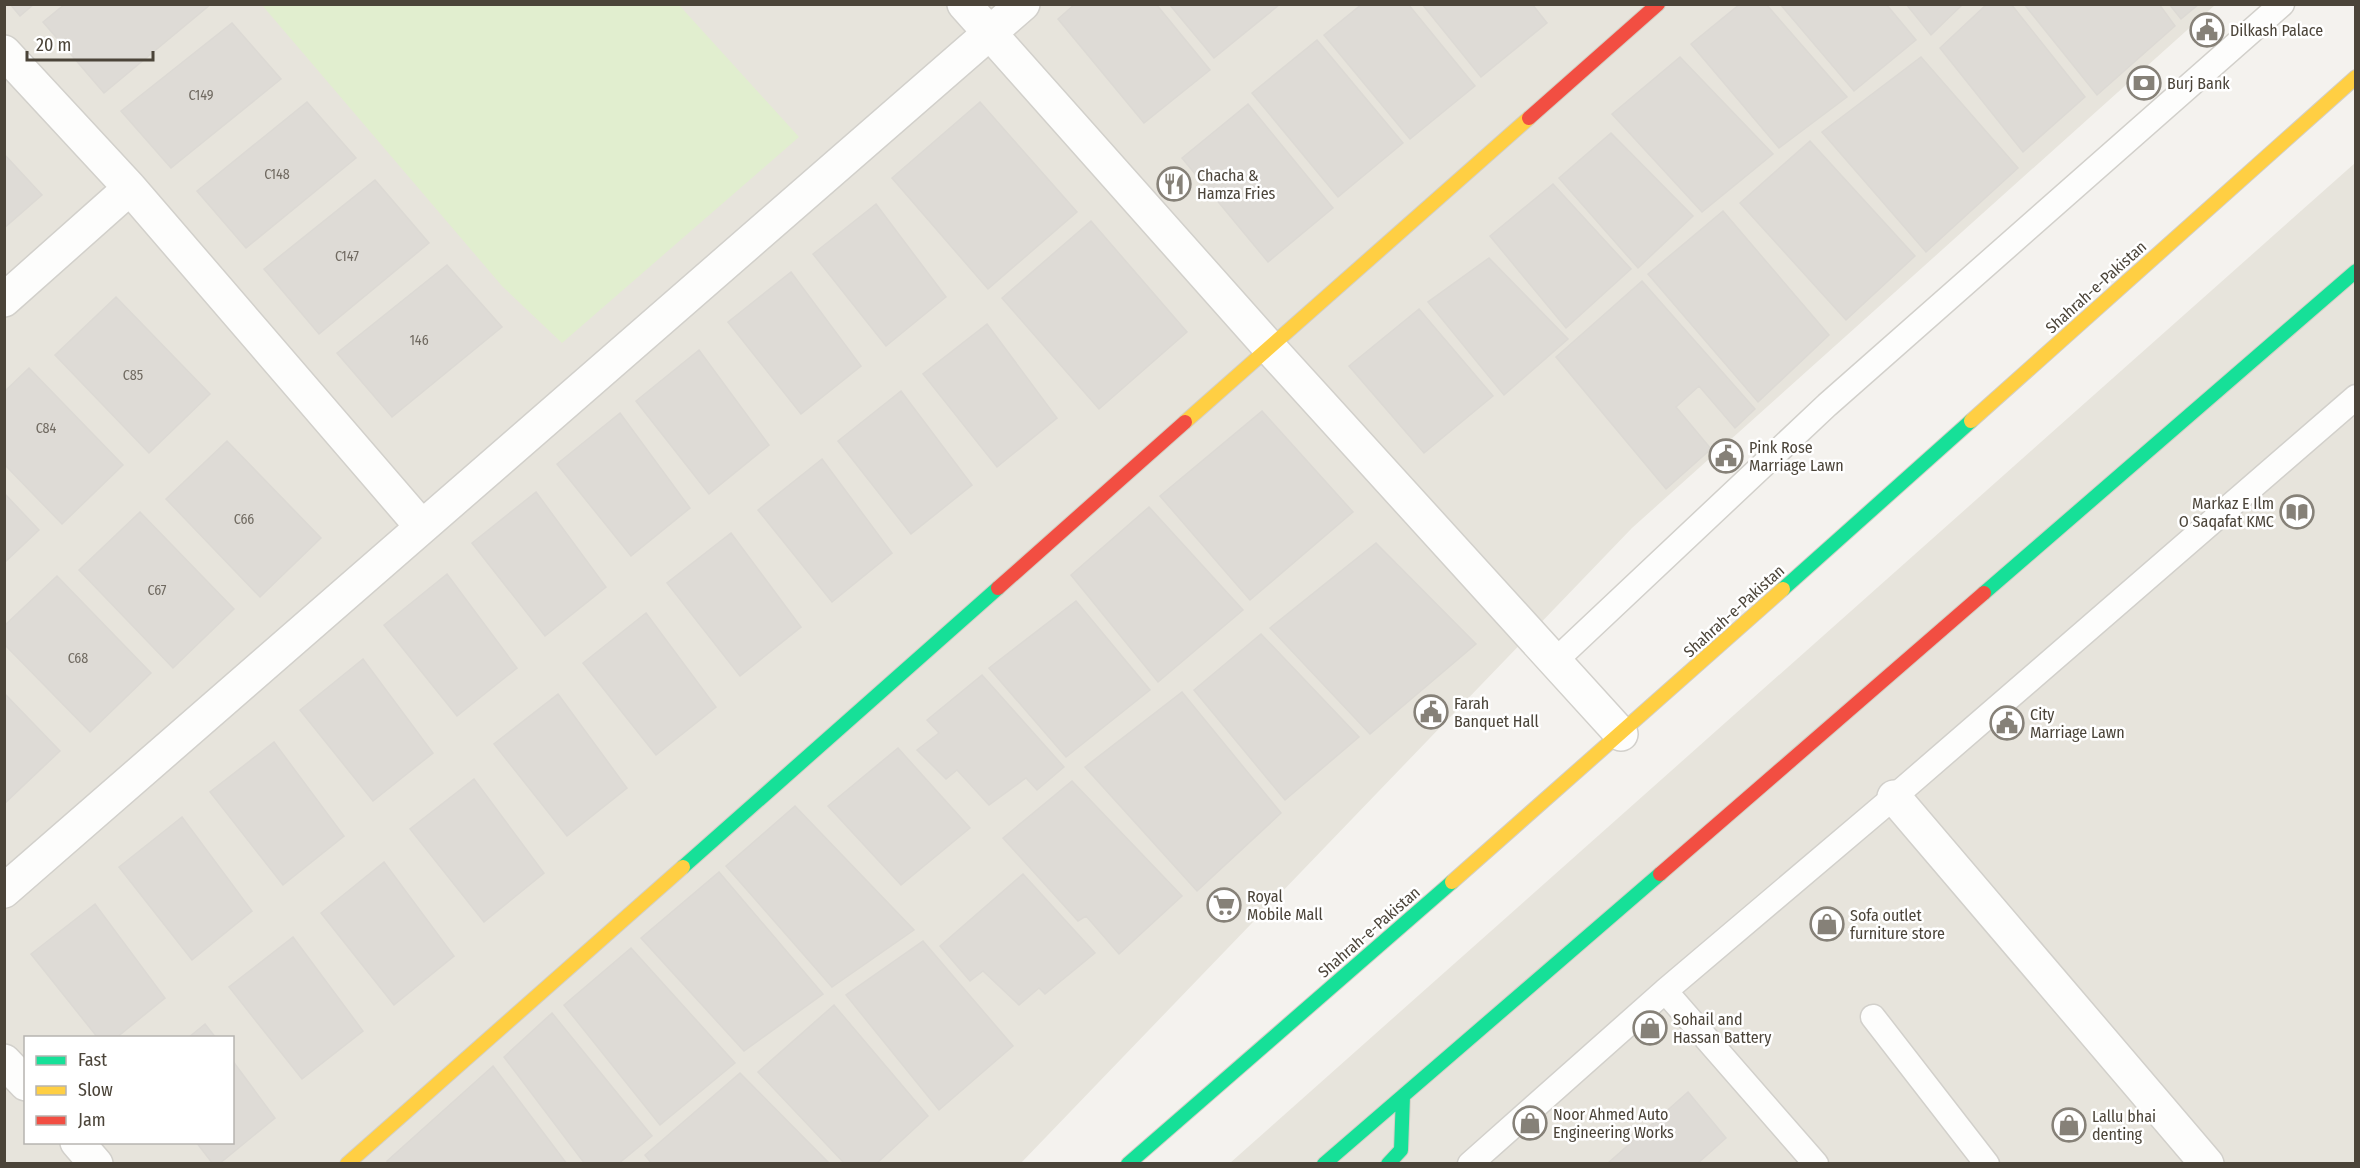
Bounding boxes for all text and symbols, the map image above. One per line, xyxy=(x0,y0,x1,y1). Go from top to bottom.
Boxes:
public building icon: Dilkash Palace xyxy=(2189,12,2225,48)
place label: Dilkash Palace xyxy=(2230,21,2323,40)
scale bar xyxy=(27,24,153,62)
text: 20 m xyxy=(36,34,71,56)
bank icon: Burj Bank xyxy=(2126,65,2162,101)
place label: Burj Bank xyxy=(2167,74,2230,93)
house number: C149 xyxy=(188,87,214,104)
house number: C148 xyxy=(264,166,290,183)
restaurant icon: Chacha & Hamza Fries xyxy=(1156,166,1192,202)
place label: Chacha & Hamza Fries xyxy=(1197,166,1276,203)
street label: Shahrah-e-Pakistan xyxy=(2042,237,2150,337)
house number: C147 xyxy=(335,248,359,265)
house number: 146 xyxy=(409,332,429,349)
house number: C85 xyxy=(123,367,143,384)
house number: C84 xyxy=(36,420,57,437)
public building icon: Pink Rose Marriage Lawn xyxy=(1708,438,1744,474)
place label: Pink Rose Marriage Lawn xyxy=(1749,438,1844,475)
place label: Markaz E Ilm O Saqafat KMC xyxy=(2179,494,2274,531)
library icon: Markaz E Ilm O Saqafat KMC xyxy=(2279,494,2315,530)
house number: C66 xyxy=(234,511,254,528)
street label: Shahrah-e-Pakistan xyxy=(1680,561,1788,661)
house number: C67 xyxy=(147,582,167,599)
house number: C68 xyxy=(68,650,88,667)
public building icon: Farah Banquet Hall xyxy=(1413,694,1449,730)
place label: Farah Banquet Hall xyxy=(1454,694,1539,731)
public building icon: City Marriage Lawn xyxy=(1989,705,2025,741)
place label: City Marriage Lawn xyxy=(2030,705,2125,742)
street label: Shahrah-e-Pakistan xyxy=(1314,883,1424,981)
supermarket icon: Royal Mobile Mall xyxy=(1206,887,1242,923)
place label: Royal Mobile Mall xyxy=(1247,887,1323,924)
shop icon: Sofa outlet furniture store xyxy=(1809,906,1845,942)
place label: Sofa outlet furniture store xyxy=(1850,906,1945,943)
shop icon: Sohail and Hassan Battery xyxy=(1632,1010,1668,1046)
place label: Sohail and Hassan Battery xyxy=(1673,1010,1772,1047)
legend xyxy=(24,1036,234,1144)
text: Fast xyxy=(78,1049,107,1071)
text: Slow xyxy=(78,1079,113,1101)
shop icon: Noor Ahmed Auto Engineering Works xyxy=(1512,1105,1548,1141)
place label: Noor Ahmed Auto Engineering Works xyxy=(1553,1105,1674,1142)
shop icon: Lallu bhai denting xyxy=(2051,1107,2087,1143)
place label: Lallu bhai denting xyxy=(2092,1107,2156,1144)
text: Jam xyxy=(78,1109,106,1131)

